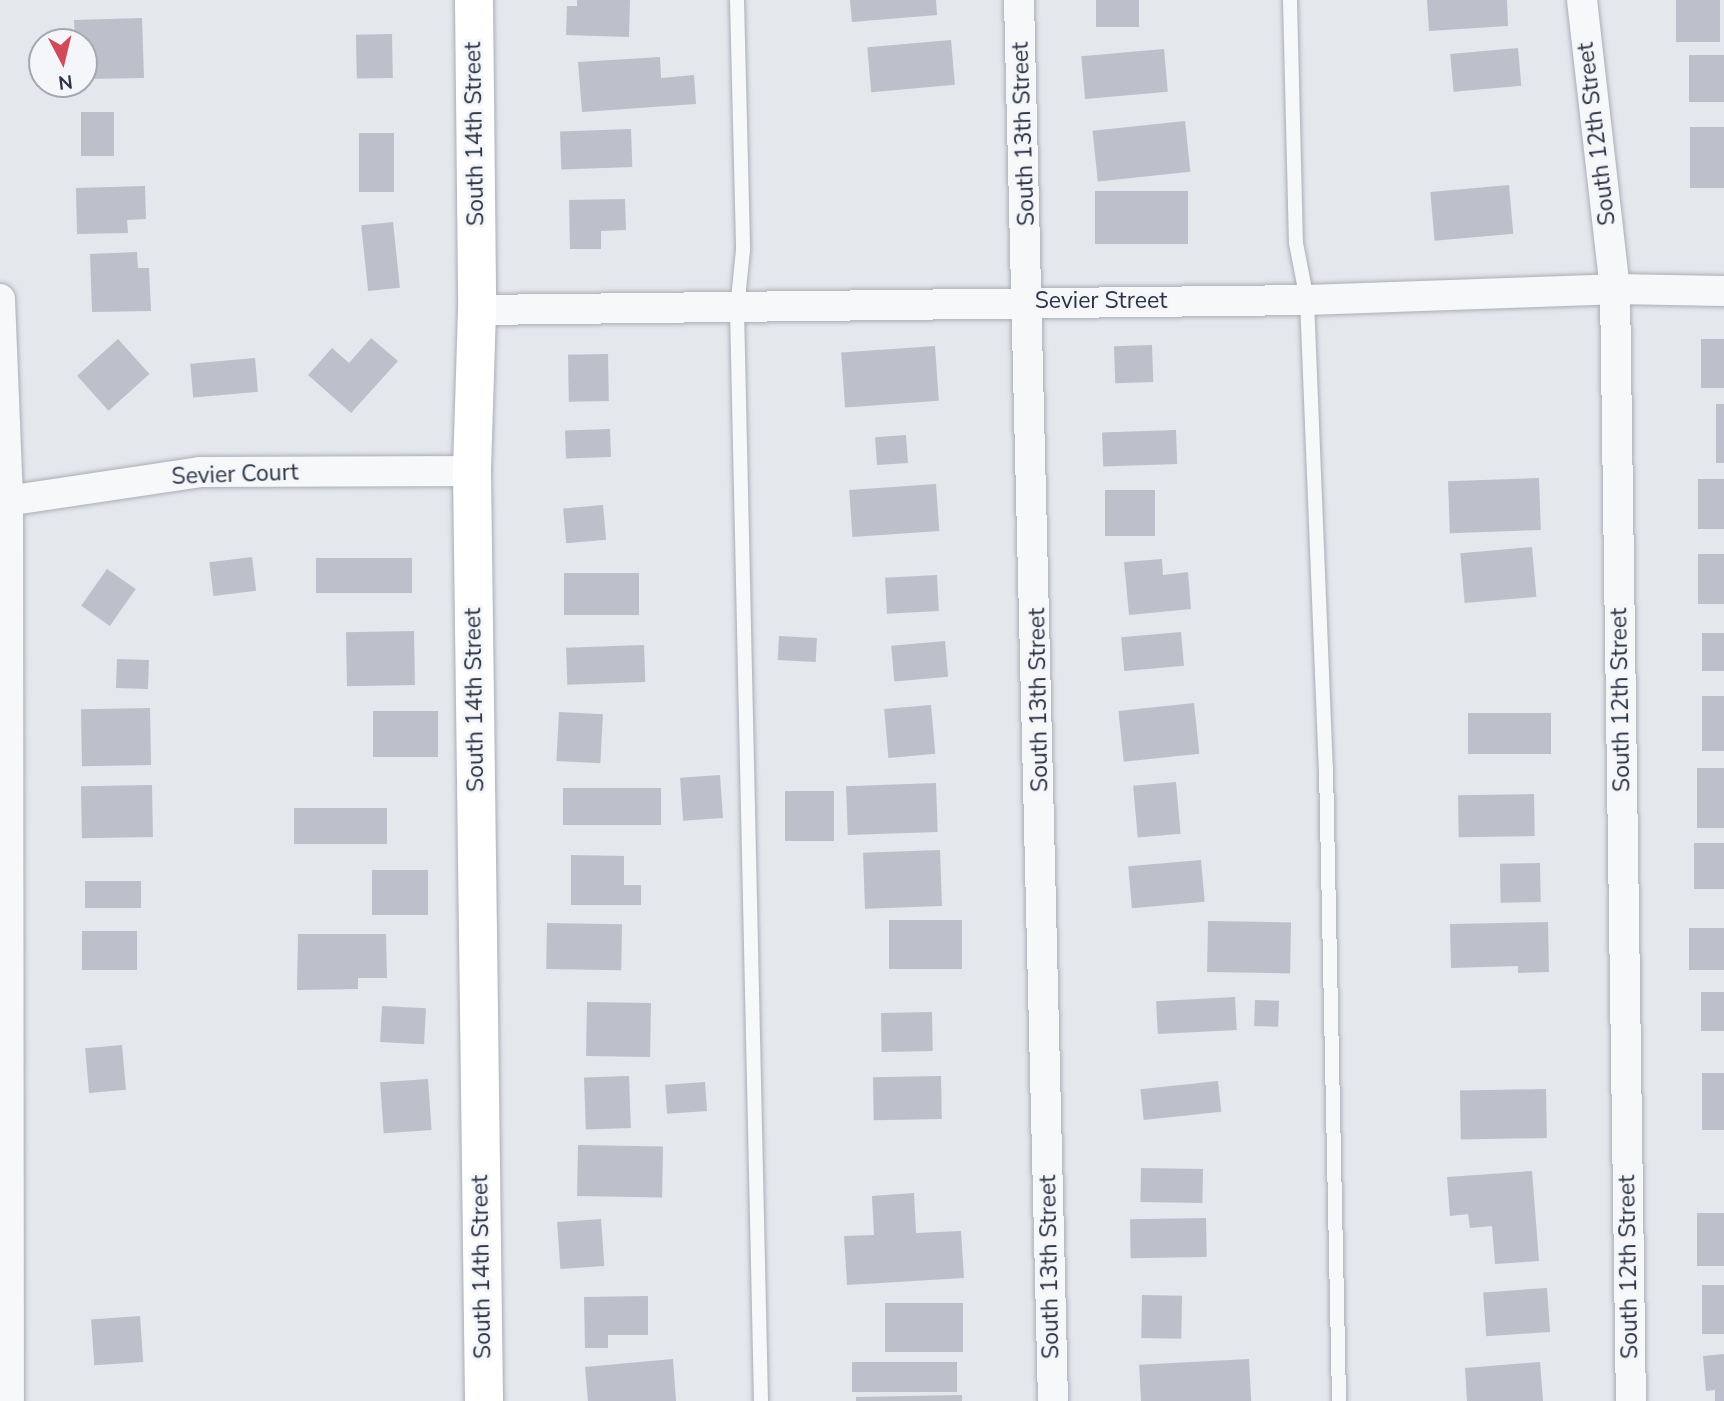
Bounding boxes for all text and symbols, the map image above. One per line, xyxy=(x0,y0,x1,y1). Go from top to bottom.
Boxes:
north arrow xyxy=(28,28,98,98)
street label: South 13th Street xyxy=(1007,41,1041,227)
street label: South 12th Street xyxy=(1572,41,1622,227)
street label: South 14th Street xyxy=(460,42,490,226)
text: N xyxy=(57,68,74,96)
street label: Sevier Street xyxy=(1035,287,1167,315)
street label: Sevier Court xyxy=(171,459,299,491)
street label: South 14th Street xyxy=(460,608,490,792)
street label: South 13th Street xyxy=(1024,608,1054,792)
street label: South 12th Street xyxy=(1606,608,1636,792)
street label: South 14th Street xyxy=(467,1175,497,1359)
street label: South 13th Street xyxy=(1035,1175,1065,1359)
street label: South 12th Street xyxy=(1614,1175,1644,1359)

